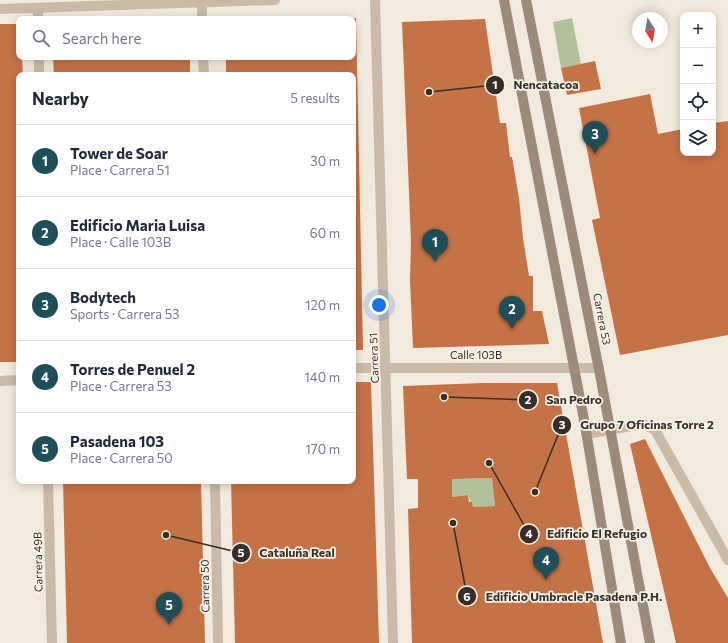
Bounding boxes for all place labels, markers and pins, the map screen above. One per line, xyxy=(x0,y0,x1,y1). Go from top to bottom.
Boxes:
callout: Nencatacoa xyxy=(485,73,586,97)
pin: 3 xyxy=(582,121,608,154)
pin: 1 xyxy=(422,229,448,262)
pin: 2 xyxy=(499,296,525,329)
callout: San Pedro xyxy=(518,388,610,412)
callout: Grupo 7 Oficinas Torre 2 xyxy=(552,413,721,437)
callout: Edificio El Refugio xyxy=(519,522,655,546)
callout: Cataluña Real xyxy=(231,541,342,565)
pin: 4 xyxy=(533,547,559,580)
callout: Edificio Umbracle Pasadena P.H. xyxy=(457,584,670,608)
pin: 5 xyxy=(156,592,182,625)

